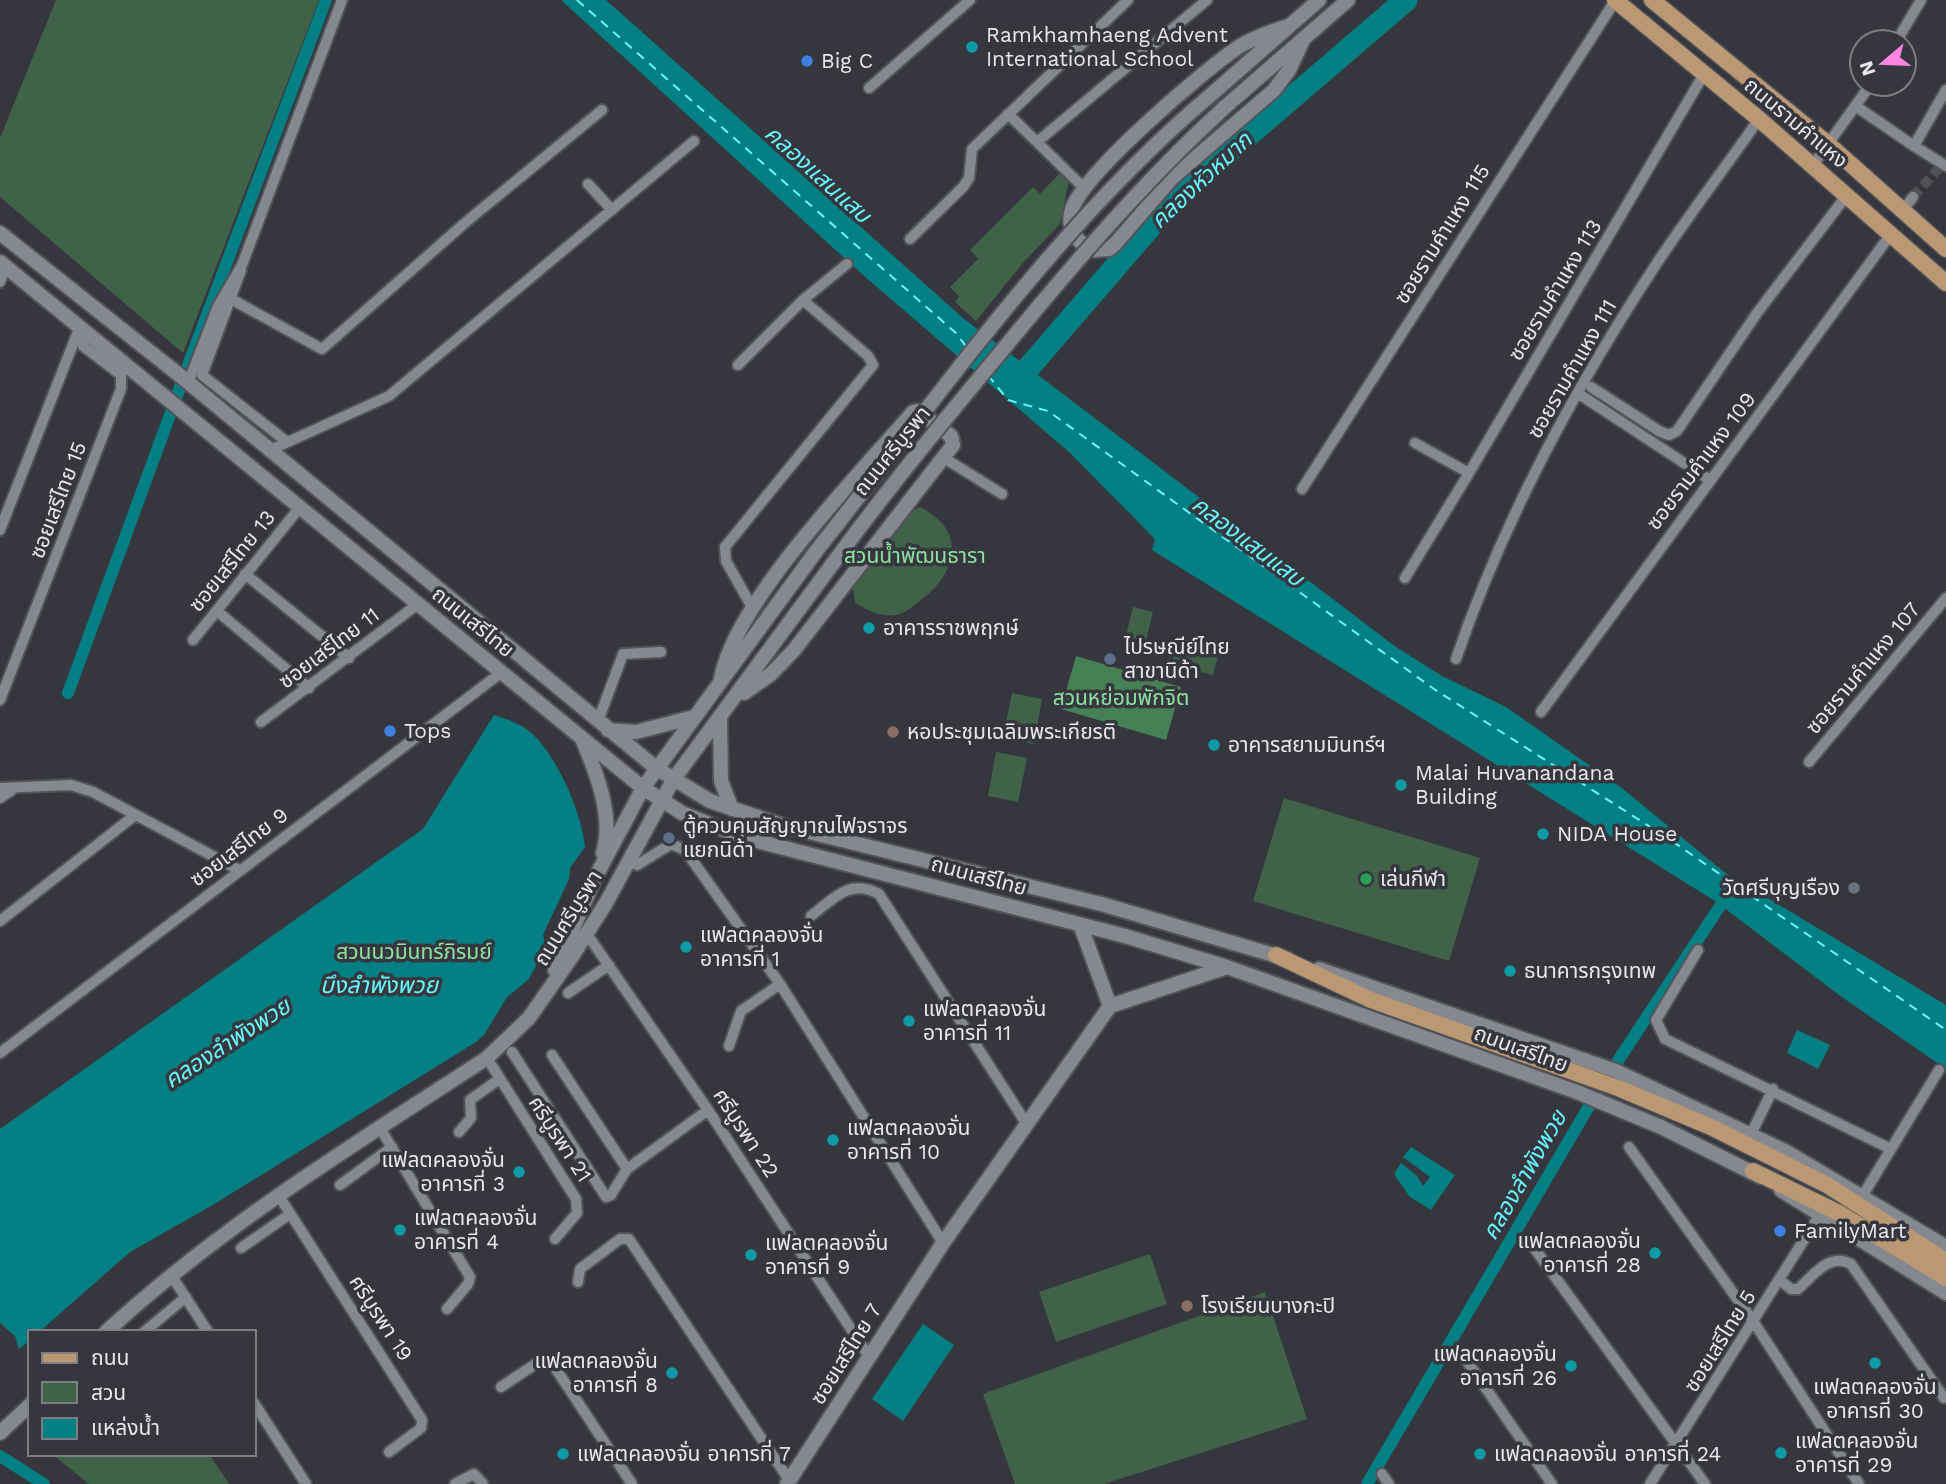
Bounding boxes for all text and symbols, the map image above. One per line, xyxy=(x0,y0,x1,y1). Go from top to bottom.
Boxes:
place label: Ramkhamhaeng Advent International School xyxy=(986,22,1228,71)
north arrow xyxy=(1848,28,1918,98)
marker: Ramkhamhaeng Advent International School xyxy=(964,39,980,55)
place label: Big C xyxy=(821,48,873,73)
marker: Big C xyxy=(799,53,815,69)
text: N xyxy=(1854,58,1881,79)
street label: ถนนรามคำแหง xyxy=(1740,72,1853,173)
water label: คลองแสนแสบ xyxy=(759,120,878,230)
water label: คลองหัวหมาก xyxy=(1145,126,1258,234)
street label: ซอยรามคำแหง 115 xyxy=(1389,159,1495,308)
street label: ซอยรามคำแหง 113 xyxy=(1503,215,1607,365)
street label: ซอยรามคำแหง 111 xyxy=(1522,295,1621,443)
street label: ซอยรามคำแหง 109 xyxy=(1641,387,1760,534)
street label: ถนนศรีบูรพา xyxy=(848,401,936,501)
street label: ซอยเสรีไทย 15 xyxy=(24,438,91,562)
water label: คลองแสนแสบ xyxy=(1187,491,1311,593)
street label: ซอยเสรีไทย 13 xyxy=(183,505,280,616)
park label: สวนน้ำพัฒนธารา xyxy=(844,541,986,568)
street label: ถนนเสรีไทย xyxy=(427,581,519,662)
street label: ซอยรามคำแหง 107 xyxy=(1800,597,1925,739)
street label: ซอยเสรีไทย 11 xyxy=(274,602,384,693)
place label: อาคารราชพฤกษ์ xyxy=(883,615,1019,640)
marker: อาคารราชพฤกษ์ xyxy=(861,620,877,636)
place label: ไปรษณีย์ไทย สาขานิด้า xyxy=(1123,634,1230,683)
marker: ไปรษณีย์ไทย สาขานิด้า xyxy=(1102,651,1118,667)
park label: สวนหย่อมพักจิต xyxy=(1053,685,1189,710)
place label: Tops xyxy=(404,718,451,743)
place label: หอประชุมเฉลิมพระเกียรติ xyxy=(907,719,1116,745)
marker: Tops xyxy=(382,723,398,739)
marker: หอประชุมเฉลิมพระเกียรติ xyxy=(885,724,901,740)
place label: อาคารสยามมินทร์ฯ xyxy=(1228,732,1386,757)
marker: อาคารสยามมินทร์ฯ xyxy=(1206,737,1222,753)
place label: Malai Huvanandana Building xyxy=(1415,760,1614,809)
marker: Malai Huvanandana Building xyxy=(1393,777,1409,793)
street label: ซอยเสรีไทย 9 xyxy=(185,802,293,892)
place label: ตู้ควบคุมสัญญาณไฟจราจร แยกนิด้า xyxy=(683,813,908,862)
place label: NIDA House xyxy=(1557,821,1677,846)
marker: NIDA House xyxy=(1535,826,1551,842)
marker: ตู้ควบคุมสัญญาณไฟจราจร แยกนิด้า xyxy=(661,830,677,846)
street label: ถนนเสรีไทย xyxy=(928,851,1030,900)
street label: ถนนศรีบูรพา xyxy=(528,865,608,971)
place label: เล่นกีฬา xyxy=(1380,866,1446,891)
marker: เล่นกีฬา xyxy=(1358,871,1374,887)
place label: วัดศรีบุญเรือง xyxy=(1722,875,1840,901)
marker: วัดศรีบุญเรือง xyxy=(1846,880,1862,896)
place label: แฟลตคลองจั่น อาคารที่ 1 xyxy=(700,921,823,971)
park label: สวนนวมินทร์ภิรมย์ xyxy=(336,939,492,964)
marker: แฟลตคลองจั่น อาคารที่ 1 xyxy=(678,939,694,955)
place label: ธนาคารกรุงเทพ xyxy=(1524,958,1656,984)
marker: ธนาคารกรุงเทพ xyxy=(1502,963,1518,979)
water label: บึงลำพังพวย xyxy=(320,972,439,999)
water label: คลองลำพังพวย xyxy=(159,992,296,1094)
place label: แฟลตคลองจั่น อาคารที่ 11 xyxy=(923,995,1046,1045)
marker: แฟลตคลองจั่น อาคารที่ 11 xyxy=(901,1013,917,1029)
street label: ถนนเสรีไทย xyxy=(1471,1020,1572,1077)
street label: ศรีบูรพา 22 xyxy=(708,1084,784,1182)
street label: ศรีบูรพา 21 xyxy=(523,1091,597,1187)
water label: คลองลำพังพวย xyxy=(1477,1105,1573,1245)
place label: แฟลตคลองจั่น อาคารที่ 10 xyxy=(847,1114,970,1164)
marker: แฟลตคลองจั่น อาคารที่ 10 xyxy=(825,1132,841,1148)
place label: แฟลตคลองจั่น อาคารที่ 3 xyxy=(382,1146,505,1196)
marker: แฟลตคลองจั่น อาคารที่ 3 xyxy=(511,1164,527,1180)
place label: แฟลตคลองจั่น อาคารที่ 4 xyxy=(414,1204,537,1254)
place label: FamilyMart xyxy=(1794,1218,1907,1243)
marker: แฟลตคลองจั่น อาคารที่ 4 xyxy=(392,1222,408,1238)
marker: FamilyMart xyxy=(1772,1223,1788,1239)
place label: แฟลตคลองจั่น อาคารที่ 28 xyxy=(1518,1227,1641,1277)
place label: แฟลตคลองจั่น อาคารที่ 9 xyxy=(765,1229,888,1279)
marker: แฟลตคลองจั่น อาคารที่ 28 xyxy=(1647,1245,1663,1261)
marker: แฟลตคลองจั่น อาคารที่ 9 xyxy=(743,1247,759,1263)
street label: ศรีบูรพา 19 xyxy=(344,1270,418,1366)
street label: ซอยเสรีไทย 5 xyxy=(1678,1285,1761,1396)
place label: โรงเรียนบางกะปิ xyxy=(1201,1293,1335,1318)
marker: โรงเรียนบางกะปิ xyxy=(1179,1298,1195,1314)
street label: ซอยเสรีไทย 7 xyxy=(805,1299,887,1409)
legend xyxy=(28,1330,256,1456)
place label: แฟลตคลองจั่น อาคารที่ 26 xyxy=(1434,1340,1557,1390)
text: ถนน xyxy=(91,1345,129,1370)
place label: แฟลตคลองจั่น อาคารที่ 8 xyxy=(535,1347,658,1397)
marker: แฟลตคลองจั่น อาคารที่ 30 xyxy=(1867,1355,1883,1371)
marker: แฟลตคลองจั่น อาคารที่ 26 xyxy=(1563,1358,1579,1374)
marker: แฟลตคลองจั่น อาคารที่ 8 xyxy=(664,1365,680,1381)
place label: แฟลตคลองจั่น อาคารที่ 30 xyxy=(1813,1373,1937,1423)
text: สวน xyxy=(91,1380,126,1405)
text: แหล่งน้ำ xyxy=(91,1413,160,1440)
place label: แฟลตคลองจั่น อาคารที่ 29 xyxy=(1795,1427,1918,1477)
place label: แฟลตคลองจั่น อาคารที่ 7 xyxy=(577,1439,791,1466)
place label: แฟลตคลองจั่น อาคารที่ 24 xyxy=(1494,1439,1721,1466)
marker: แฟลตคลองจั่น อาคารที่ 29 xyxy=(1773,1445,1789,1461)
marker: แฟลตคลองจั่น อาคารที่ 7 xyxy=(555,1446,571,1462)
marker: แฟลตคลองจั่น อาคารที่ 24 xyxy=(1472,1446,1488,1462)

